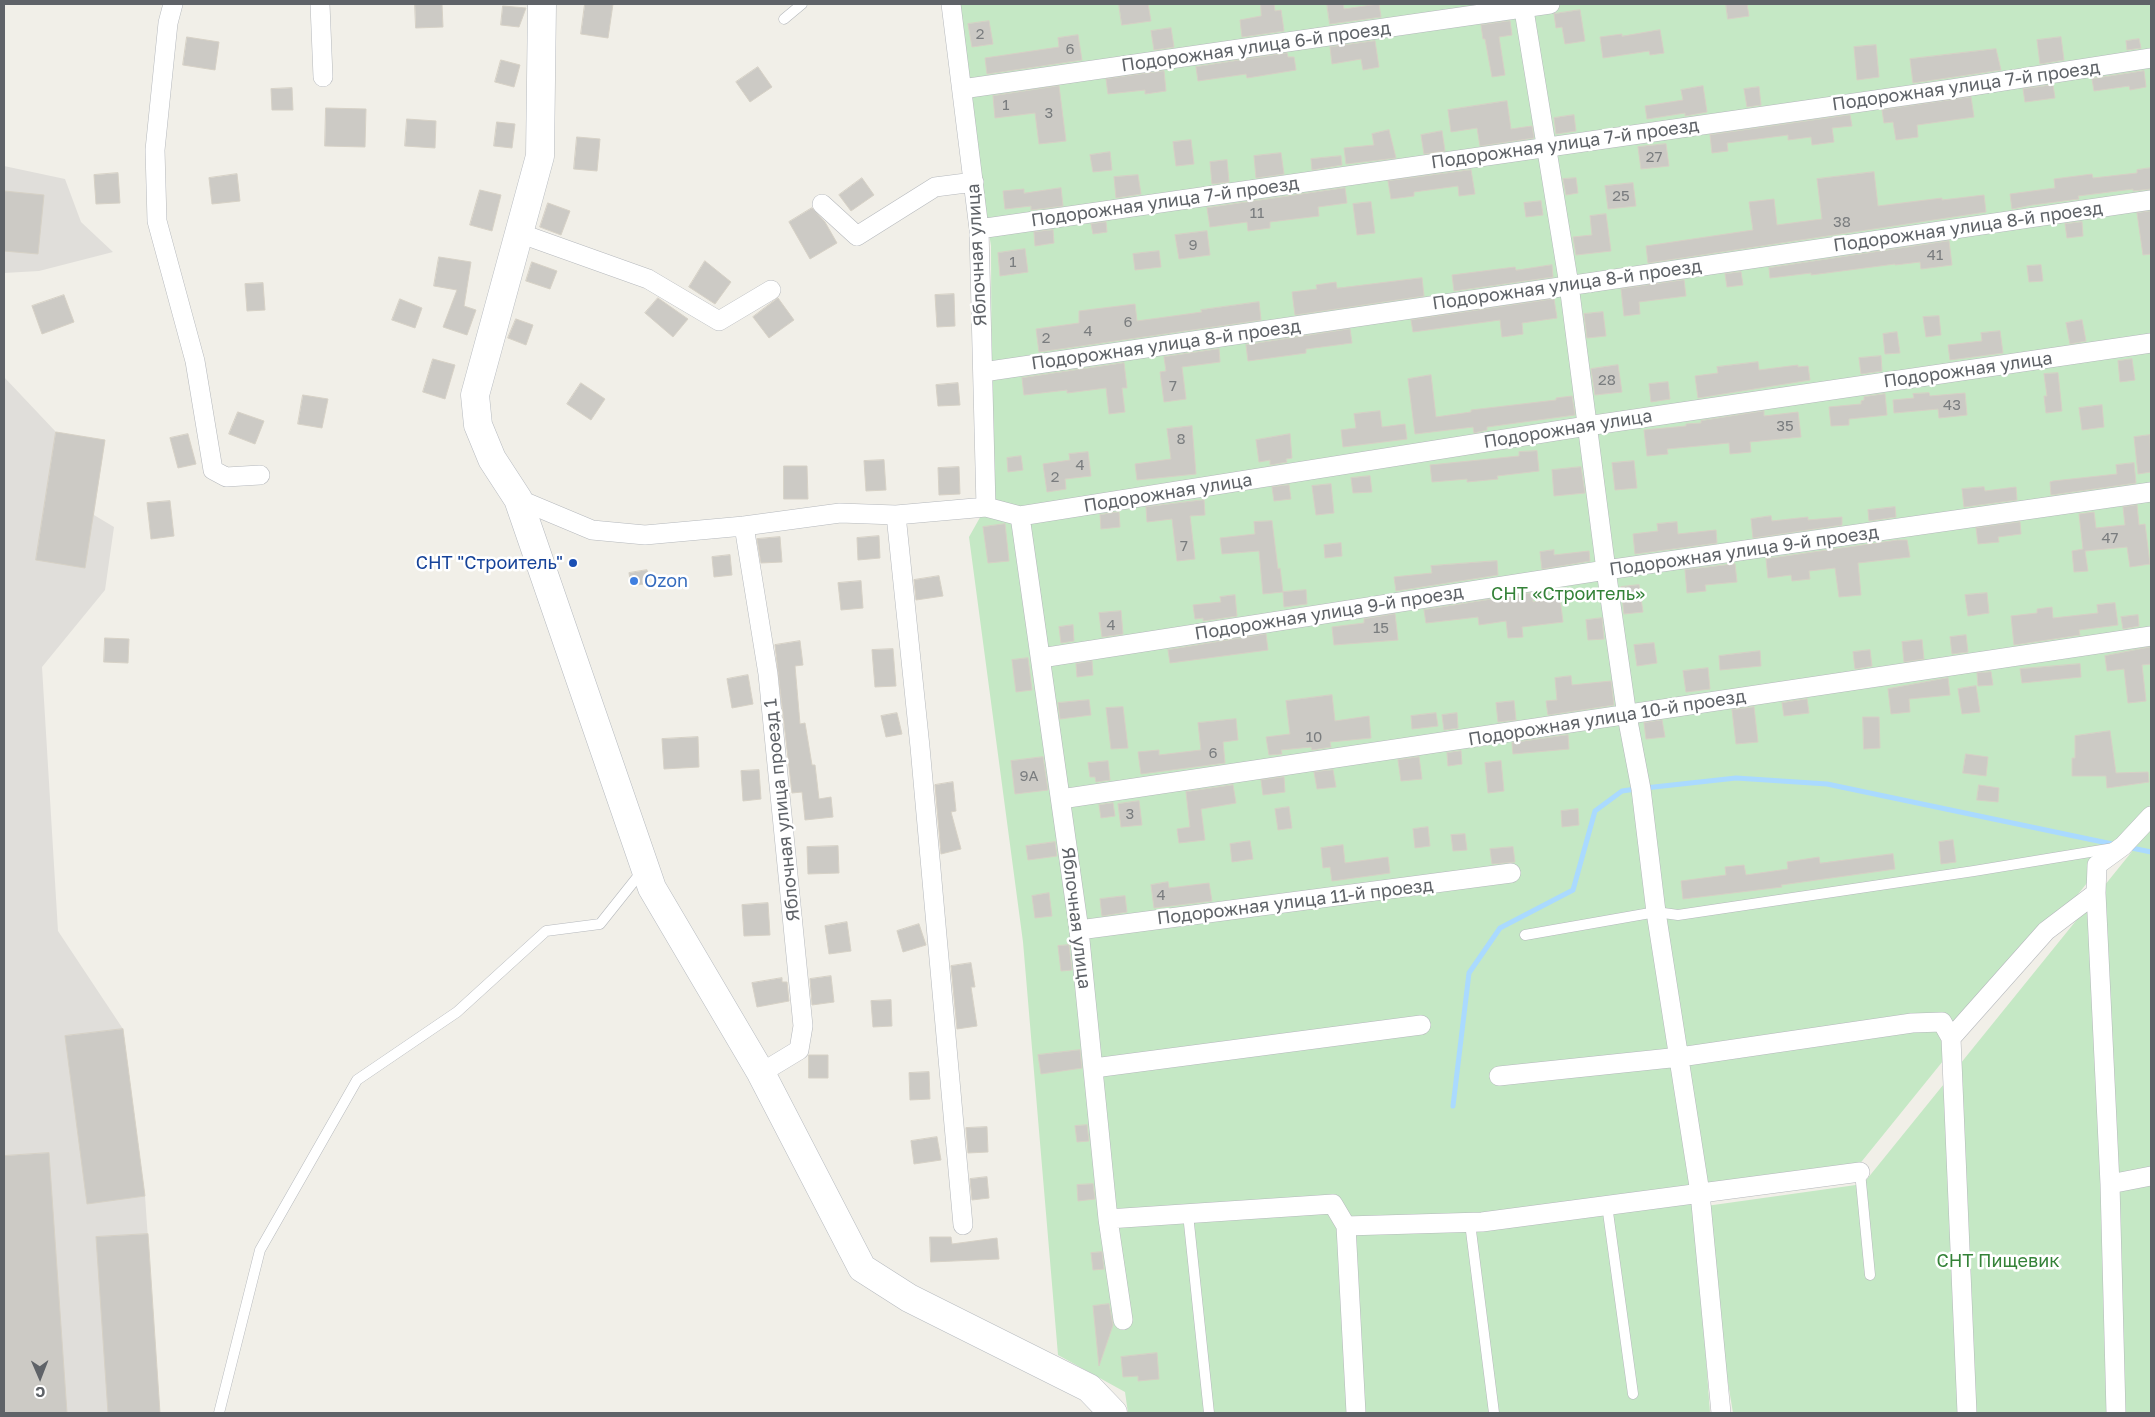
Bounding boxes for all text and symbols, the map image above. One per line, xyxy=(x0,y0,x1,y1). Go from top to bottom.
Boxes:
street label: Подорожная улица 6-й проезд xyxy=(1120,17,1392,77)
house number: 2 xyxy=(976,25,984,43)
house number: 6 xyxy=(1065,40,1075,58)
street label: Подорожная улица 7-й проезд xyxy=(1831,57,2101,115)
house number: 1 xyxy=(1002,96,1010,114)
house number: 3 xyxy=(1045,104,1053,122)
street label: Подорожная улица 7-й проезд xyxy=(1430,115,1700,173)
house number: 27 xyxy=(1646,148,1662,166)
street label: Подорожная улица 7-й проезд xyxy=(1030,173,1300,231)
street label: Яблочная улица xyxy=(962,183,992,327)
house number: 25 xyxy=(1612,187,1630,205)
street label: Подорожная улица 8-й проезд xyxy=(1832,197,2104,257)
house number: 11 xyxy=(1250,204,1264,222)
house number: 38 xyxy=(1833,213,1851,231)
house number: 9 xyxy=(1188,236,1198,254)
house number: 41 xyxy=(1927,246,1943,264)
house number: 1 xyxy=(1009,253,1017,271)
street label: Подорожная улица 8-й проезд xyxy=(1431,255,1703,315)
house number: 6 xyxy=(1123,313,1133,331)
street label: Подорожная улица 8-й проезд xyxy=(1030,315,1302,375)
house number: 4 xyxy=(1083,322,1093,340)
house number: 2 xyxy=(1042,329,1050,347)
street label: Подорожная улица xyxy=(1882,347,2054,393)
house number: 28 xyxy=(1598,371,1616,389)
house number: 7 xyxy=(1169,377,1177,395)
house number: 43 xyxy=(1943,396,1961,414)
street label: Подорожная улица xyxy=(1482,405,1654,453)
house number: 35 xyxy=(1776,417,1794,435)
house number: 8 xyxy=(1176,430,1186,448)
house number: 4 xyxy=(1075,456,1085,474)
house number: 2 xyxy=(1051,468,1059,486)
street label: Подорожная улица xyxy=(1082,469,1254,517)
street label: Подорожная улица 9-й проезд xyxy=(1608,521,1880,581)
house number: 47 xyxy=(2101,529,2119,547)
house number: 7 xyxy=(1180,537,1188,555)
place label: СНТ "Строитель" xyxy=(416,552,563,574)
marker: СНТ "Строитель" xyxy=(567,557,579,569)
place label: Ozon xyxy=(644,570,688,592)
marker: Ozon xyxy=(628,575,640,587)
street label: Подорожная улица 9-й проезд xyxy=(1193,581,1465,645)
park label: СНТ «Строитель» xyxy=(1491,583,1645,605)
house number: 4 xyxy=(1106,616,1116,634)
house number: 15 xyxy=(1373,619,1389,637)
street label: Подорожная улица 10-й проезд xyxy=(1467,685,1747,751)
street label: Яблочная улица проезд 1 xyxy=(760,697,804,923)
house number: 10 xyxy=(1306,728,1322,746)
house number: 6 xyxy=(1208,744,1218,762)
house number: 9А xyxy=(1019,767,1039,785)
house number: 3 xyxy=(1126,805,1134,823)
street label: Яблочная улица xyxy=(1057,846,1095,990)
street label: Подорожная улица 11-й проезд xyxy=(1156,874,1434,930)
house number: 4 xyxy=(1156,886,1166,904)
park label: СНТ Пищевик xyxy=(1936,1250,2060,1272)
north arrow xyxy=(15,1352,65,1402)
text: С xyxy=(35,1384,45,1401)

